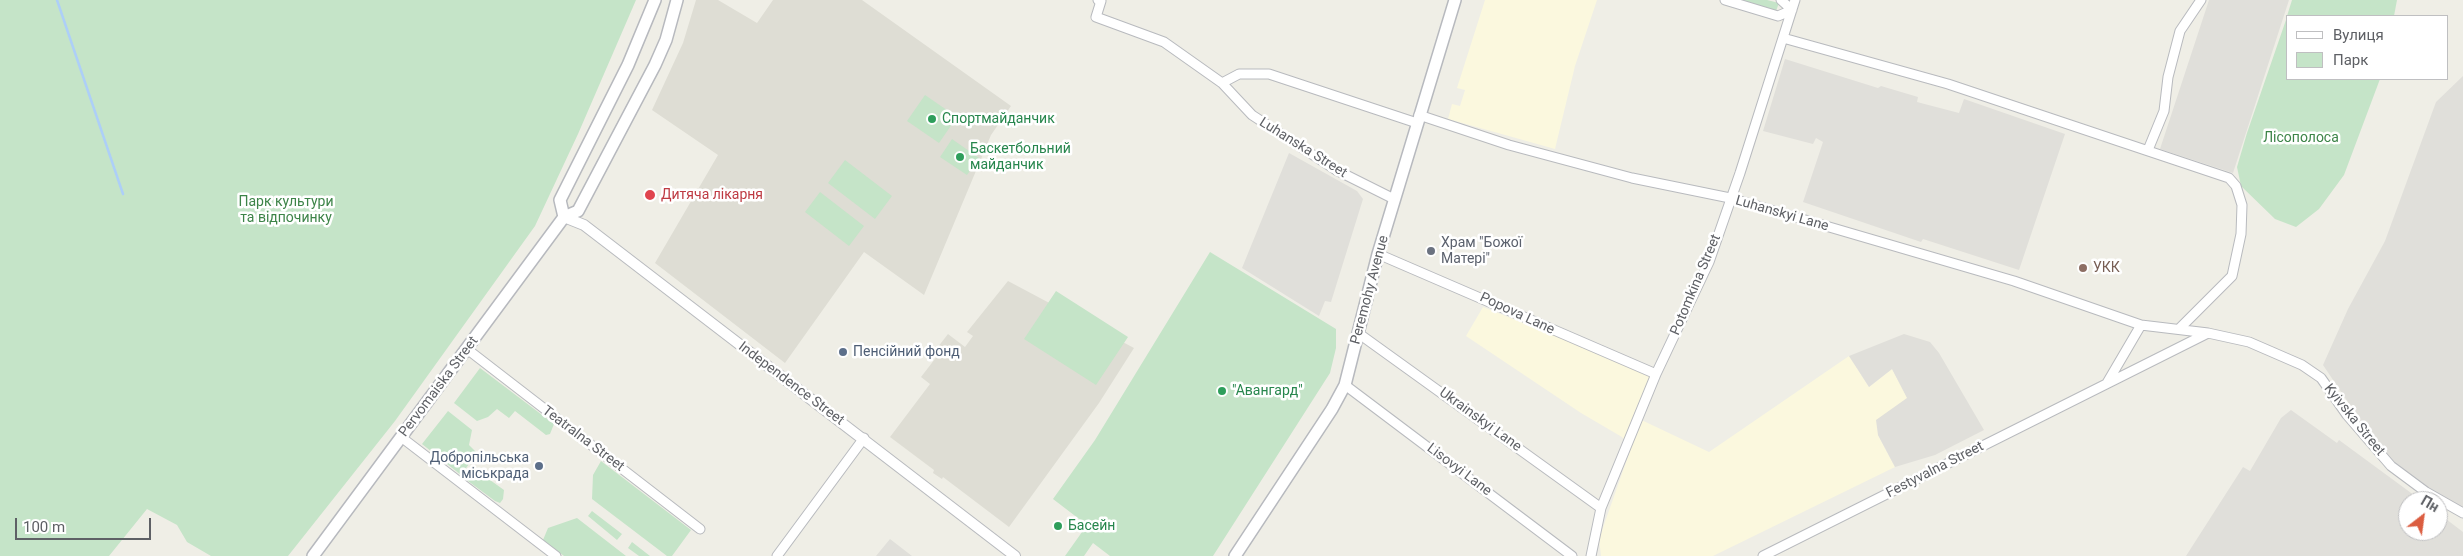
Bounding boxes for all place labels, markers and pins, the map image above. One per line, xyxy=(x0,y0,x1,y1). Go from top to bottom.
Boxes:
place label: Спортмайданчик xyxy=(942,111,1055,127)
marker: Спортмайданчик xyxy=(926,113,938,125)
place label: Баскетбольний майданчик xyxy=(970,141,1071,174)
marker: Баскетбольний майданчик xyxy=(954,151,966,163)
place label: Дитяча лікарня xyxy=(661,187,763,203)
marker: Дитяча лікарня xyxy=(643,188,657,202)
place label: Храм "Божої Матері" xyxy=(1441,235,1522,268)
marker: Храм "Божої Матері" xyxy=(1425,245,1437,257)
place label: УКК xyxy=(2093,260,2120,276)
marker: УКК xyxy=(2077,262,2089,274)
place label: Пенсійний фонд xyxy=(853,344,960,360)
marker: Пенсійний фонд xyxy=(837,346,849,358)
place label: "Авангард" xyxy=(1232,383,1303,399)
marker: "Авангард" xyxy=(1216,385,1228,397)
place label: Добропільська міськрада xyxy=(430,450,529,482)
marker: Добропільська міськрада xyxy=(533,460,545,472)
place label: Басейн xyxy=(1068,518,1115,534)
marker: Басейн xyxy=(1052,520,1064,532)

